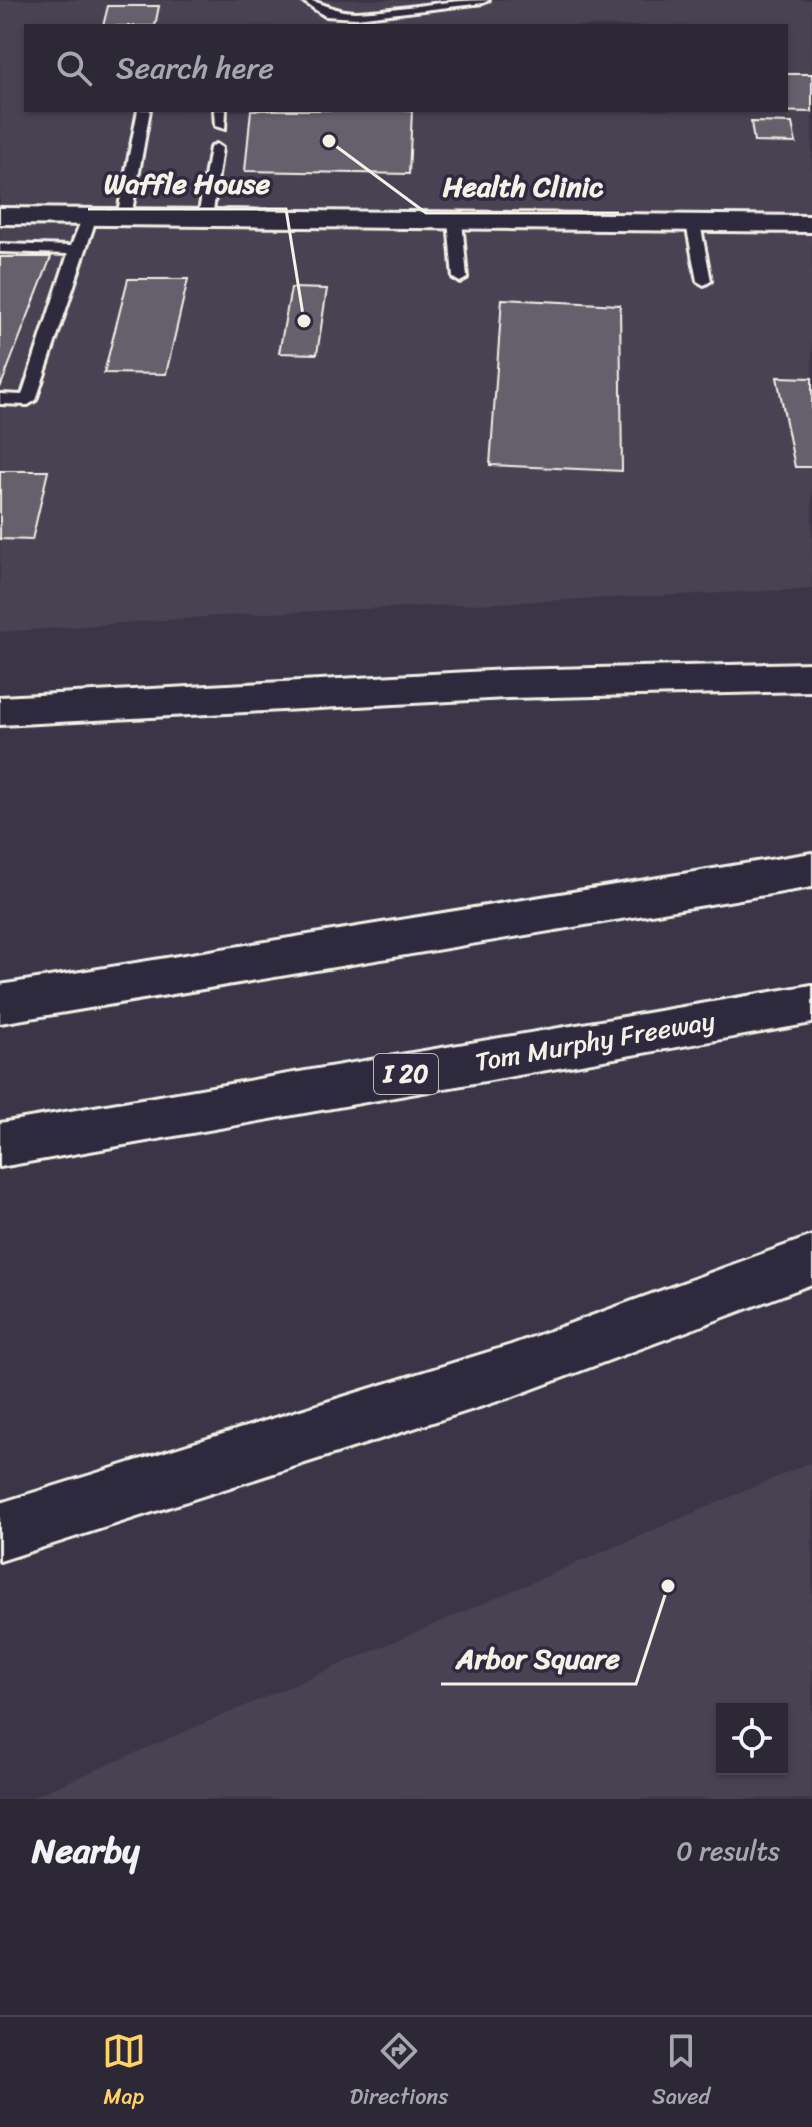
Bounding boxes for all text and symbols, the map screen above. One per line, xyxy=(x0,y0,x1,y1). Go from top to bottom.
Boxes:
search box xyxy=(24,24,788,112)
text: Search here xyxy=(116,41,274,95)
icon: search xyxy=(52,46,96,90)
callout: Waffle House xyxy=(88,157,286,209)
text: Waffle House xyxy=(104,159,271,208)
callout: Health Clinic xyxy=(426,161,619,213)
text: Health Clinic xyxy=(443,162,604,211)
street label: Tom Murphy Freeway xyxy=(472,997,719,1085)
road number: I 20 xyxy=(374,1054,438,1094)
callout: Arbor Square xyxy=(441,1632,636,1684)
text: Arbor Square xyxy=(455,1634,621,1683)
map controls xyxy=(716,1703,788,1775)
button: locate xyxy=(716,1703,788,1775)
text: Nearby xyxy=(32,1821,140,1881)
text: 0 results xyxy=(676,1828,780,1874)
tab: Map xyxy=(102,2029,146,2116)
tab: Directions xyxy=(350,2029,448,2116)
tab: Saved xyxy=(652,2029,710,2116)

